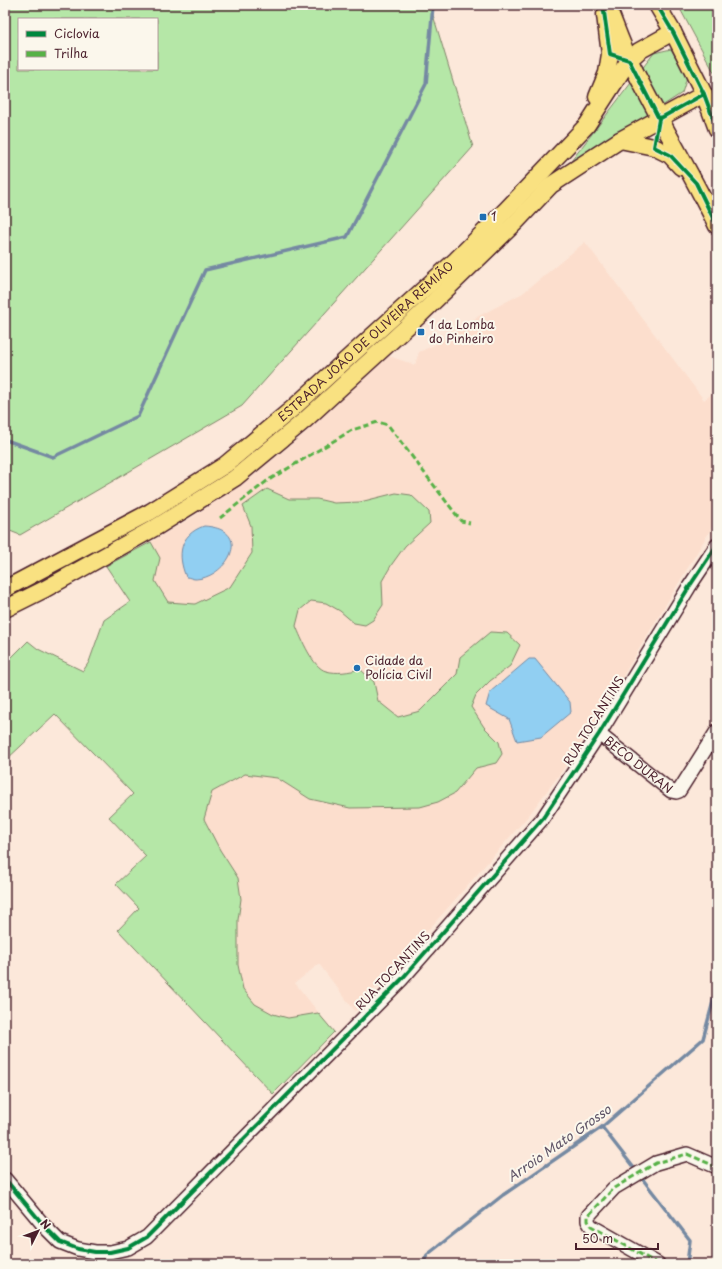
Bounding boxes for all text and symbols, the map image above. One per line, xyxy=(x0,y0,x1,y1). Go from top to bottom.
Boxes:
legend xyxy=(18,18,158,70)
text: Ciclovia xyxy=(54,24,100,42)
text: Trilha xyxy=(54,44,88,62)
place label: 1 xyxy=(491,207,496,225)
marker: 1 xyxy=(478,212,488,222)
street label: ESTRADA JOÃO DE OLIVEIRA REMIÃO xyxy=(274,257,457,425)
place label: 1 da Lomba do Pinheiro xyxy=(429,315,495,347)
marker: 1 da Lomba do Pinheiro xyxy=(416,327,426,337)
place label: Cidade da Polícia Civil xyxy=(365,651,432,683)
marker: Cidade da Polícia Civil xyxy=(352,663,362,673)
street label: RUA TOCANTINS xyxy=(558,672,628,769)
street label: BECO DURAN xyxy=(601,731,677,797)
street label: RUA TOCANTINS xyxy=(351,927,434,1014)
water label: Arroio Mato Grosso xyxy=(503,1099,615,1186)
north arrow xyxy=(18,1211,58,1251)
text: N xyxy=(37,1215,55,1233)
scale bar xyxy=(576,1225,658,1251)
text: 50 m xyxy=(582,1229,613,1247)

